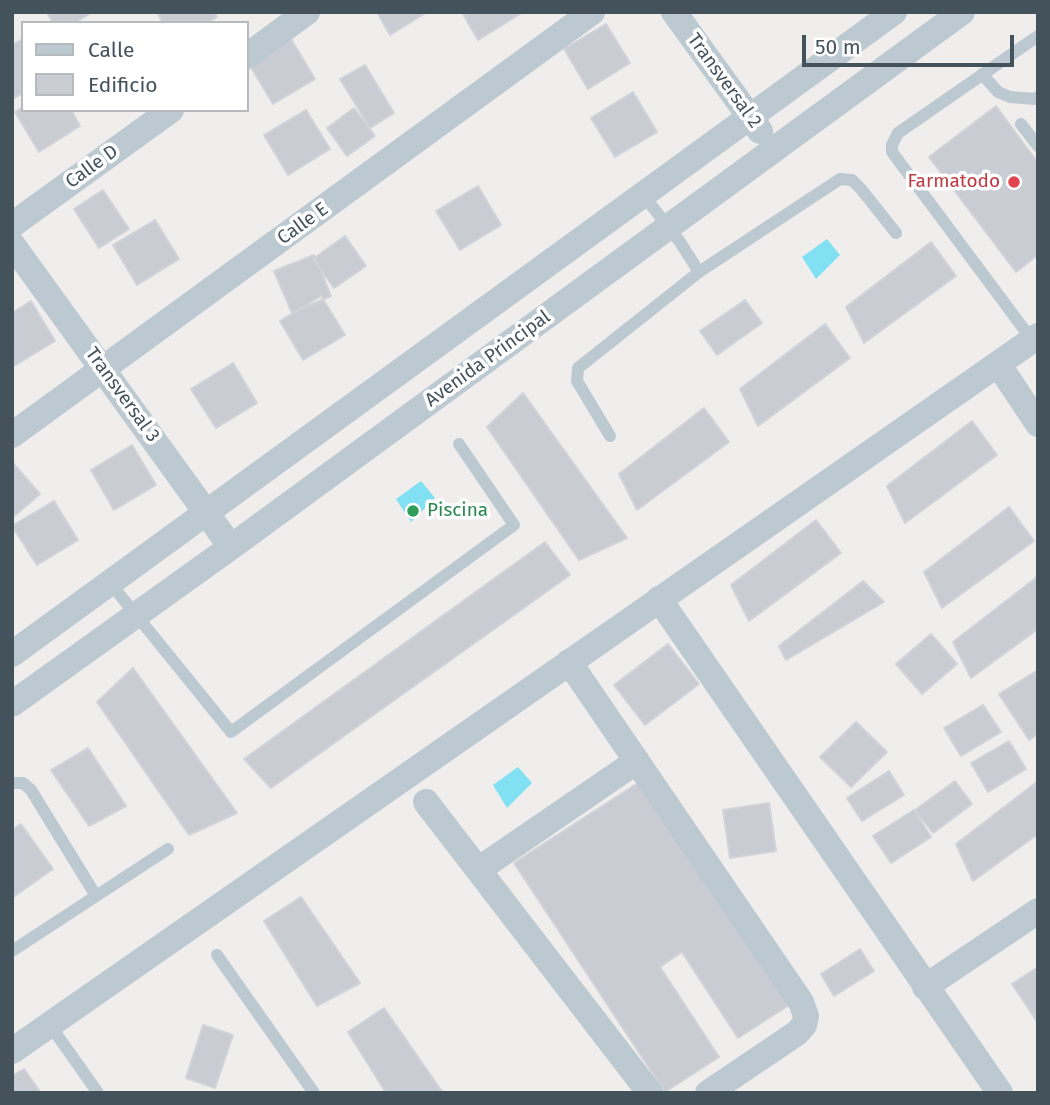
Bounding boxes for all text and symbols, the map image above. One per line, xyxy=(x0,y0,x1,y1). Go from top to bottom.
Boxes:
legend xyxy=(21,21,248,112)
scale bar xyxy=(805,21,1017,65)
street label: Transversal 2 xyxy=(682,29,766,133)
text: 50 m xyxy=(815,34,861,60)
text: Calle xyxy=(88,37,134,63)
text: Edificio xyxy=(88,72,158,98)
street label: Calle D xyxy=(61,140,123,194)
place label: Farmatodo xyxy=(907,171,1000,193)
marker: Farmatodo xyxy=(1006,174,1022,190)
street label: Calle E xyxy=(273,198,333,250)
street label: Avenida Principal xyxy=(421,306,555,412)
street label: Transversal 3 xyxy=(80,343,164,447)
place label: Piscina xyxy=(427,500,488,522)
marker: Piscina xyxy=(405,503,421,519)

